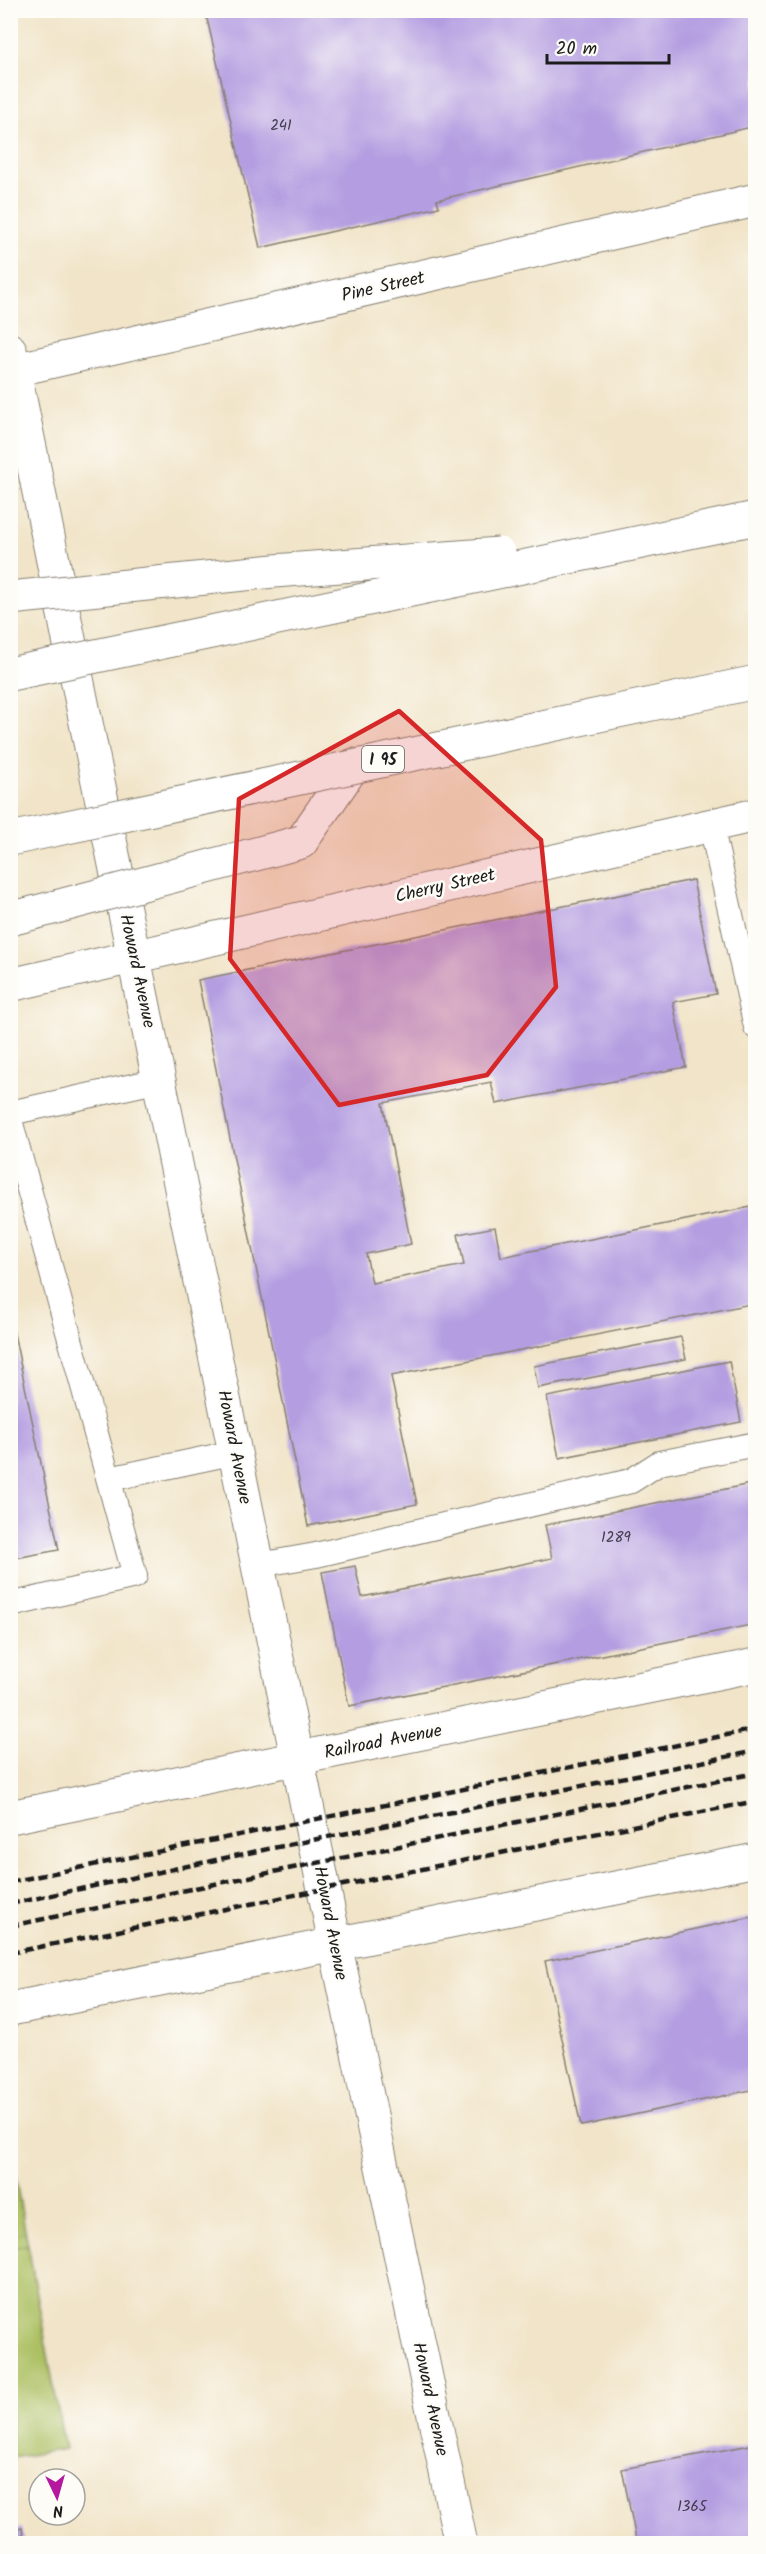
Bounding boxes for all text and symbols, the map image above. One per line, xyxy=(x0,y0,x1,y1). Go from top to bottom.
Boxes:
scale bar xyxy=(547,27,668,65)
text: 20 m xyxy=(556,35,597,64)
house number: 241 xyxy=(270,114,292,138)
street label: Pine Street xyxy=(339,264,429,311)
road number: I 95 xyxy=(362,746,404,772)
street label: Cherry Street xyxy=(392,861,499,912)
street label: Howard Avenue xyxy=(110,912,163,1031)
street label: Howard Avenue xyxy=(208,1388,259,1507)
house number: 1289 xyxy=(601,1526,632,1550)
street label: Railroad Avenue xyxy=(322,1717,445,1768)
street label: Howard Avenue xyxy=(304,1864,355,1983)
street label: Howard Avenue xyxy=(403,2340,456,2459)
north arrow xyxy=(27,2467,87,2527)
house number: 1365 xyxy=(677,2495,708,2519)
text: N xyxy=(52,2498,64,2523)

